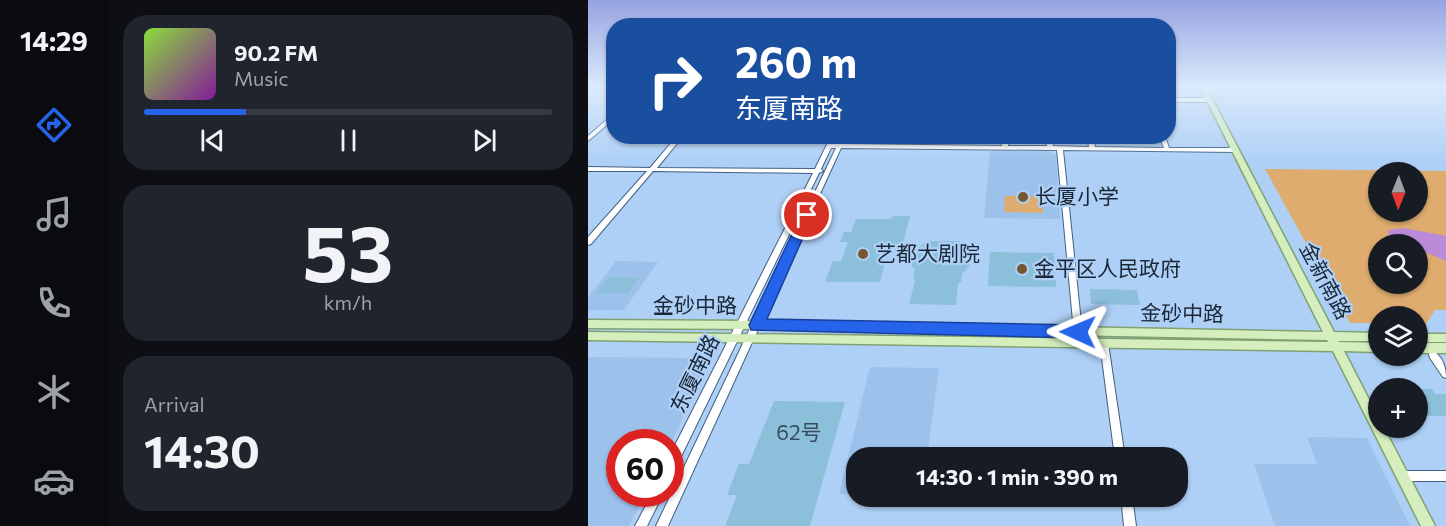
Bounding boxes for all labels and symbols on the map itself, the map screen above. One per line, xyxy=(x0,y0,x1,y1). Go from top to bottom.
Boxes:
north arrow xyxy=(1368,162,1428,222)
place label: 长厦小学 xyxy=(1035,183,1119,208)
pin xyxy=(781,189,832,240)
marker: 长厦小学 xyxy=(1016,190,1030,204)
street label: 金新南路 xyxy=(1296,237,1357,323)
place label: 艺都大剧院 xyxy=(875,240,980,265)
marker: 艺都大剧院 xyxy=(856,247,870,261)
place label: 金平区人民政府 xyxy=(1034,255,1181,280)
marker: 金平区人民政府 xyxy=(1015,262,1029,276)
street label: 金砂中路 xyxy=(653,292,737,317)
street label: 金砂中路 xyxy=(1140,299,1224,326)
position arrow xyxy=(1046,300,1110,364)
street label: 东厦南路 xyxy=(664,330,723,417)
house number: 62号 xyxy=(776,419,822,444)
speed limit sign: 60 xyxy=(606,429,684,507)

